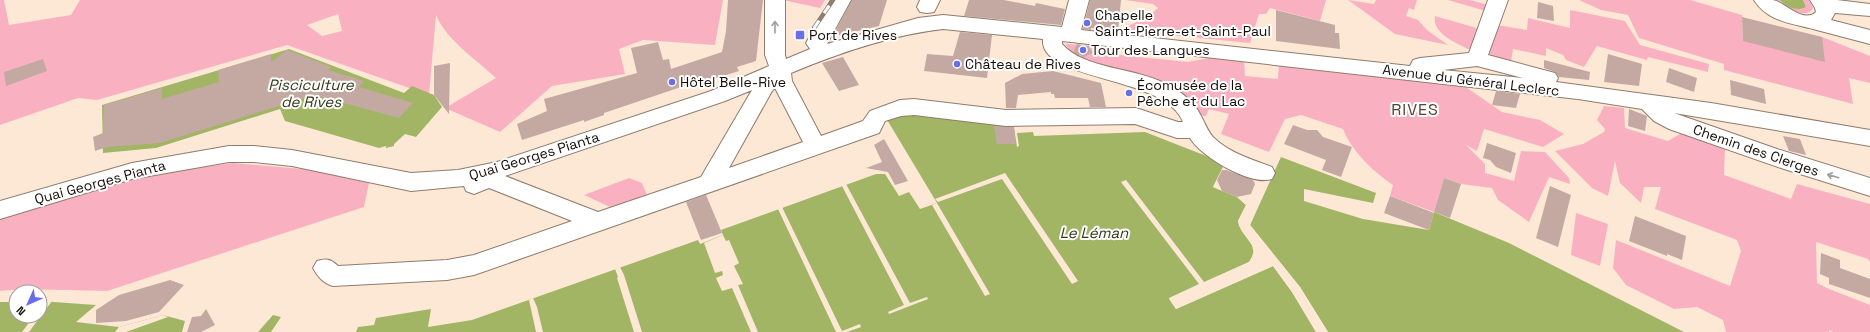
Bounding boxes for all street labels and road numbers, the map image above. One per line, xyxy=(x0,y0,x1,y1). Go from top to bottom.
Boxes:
street label: Avenue du Général Leclerc xyxy=(1382,60,1560,100)
street label: Chemin des Clerges xyxy=(1691,120,1821,180)
street label: Quai Georges Pianta xyxy=(467,128,601,184)
street label: Quai Georges Pianta xyxy=(32,156,168,208)

